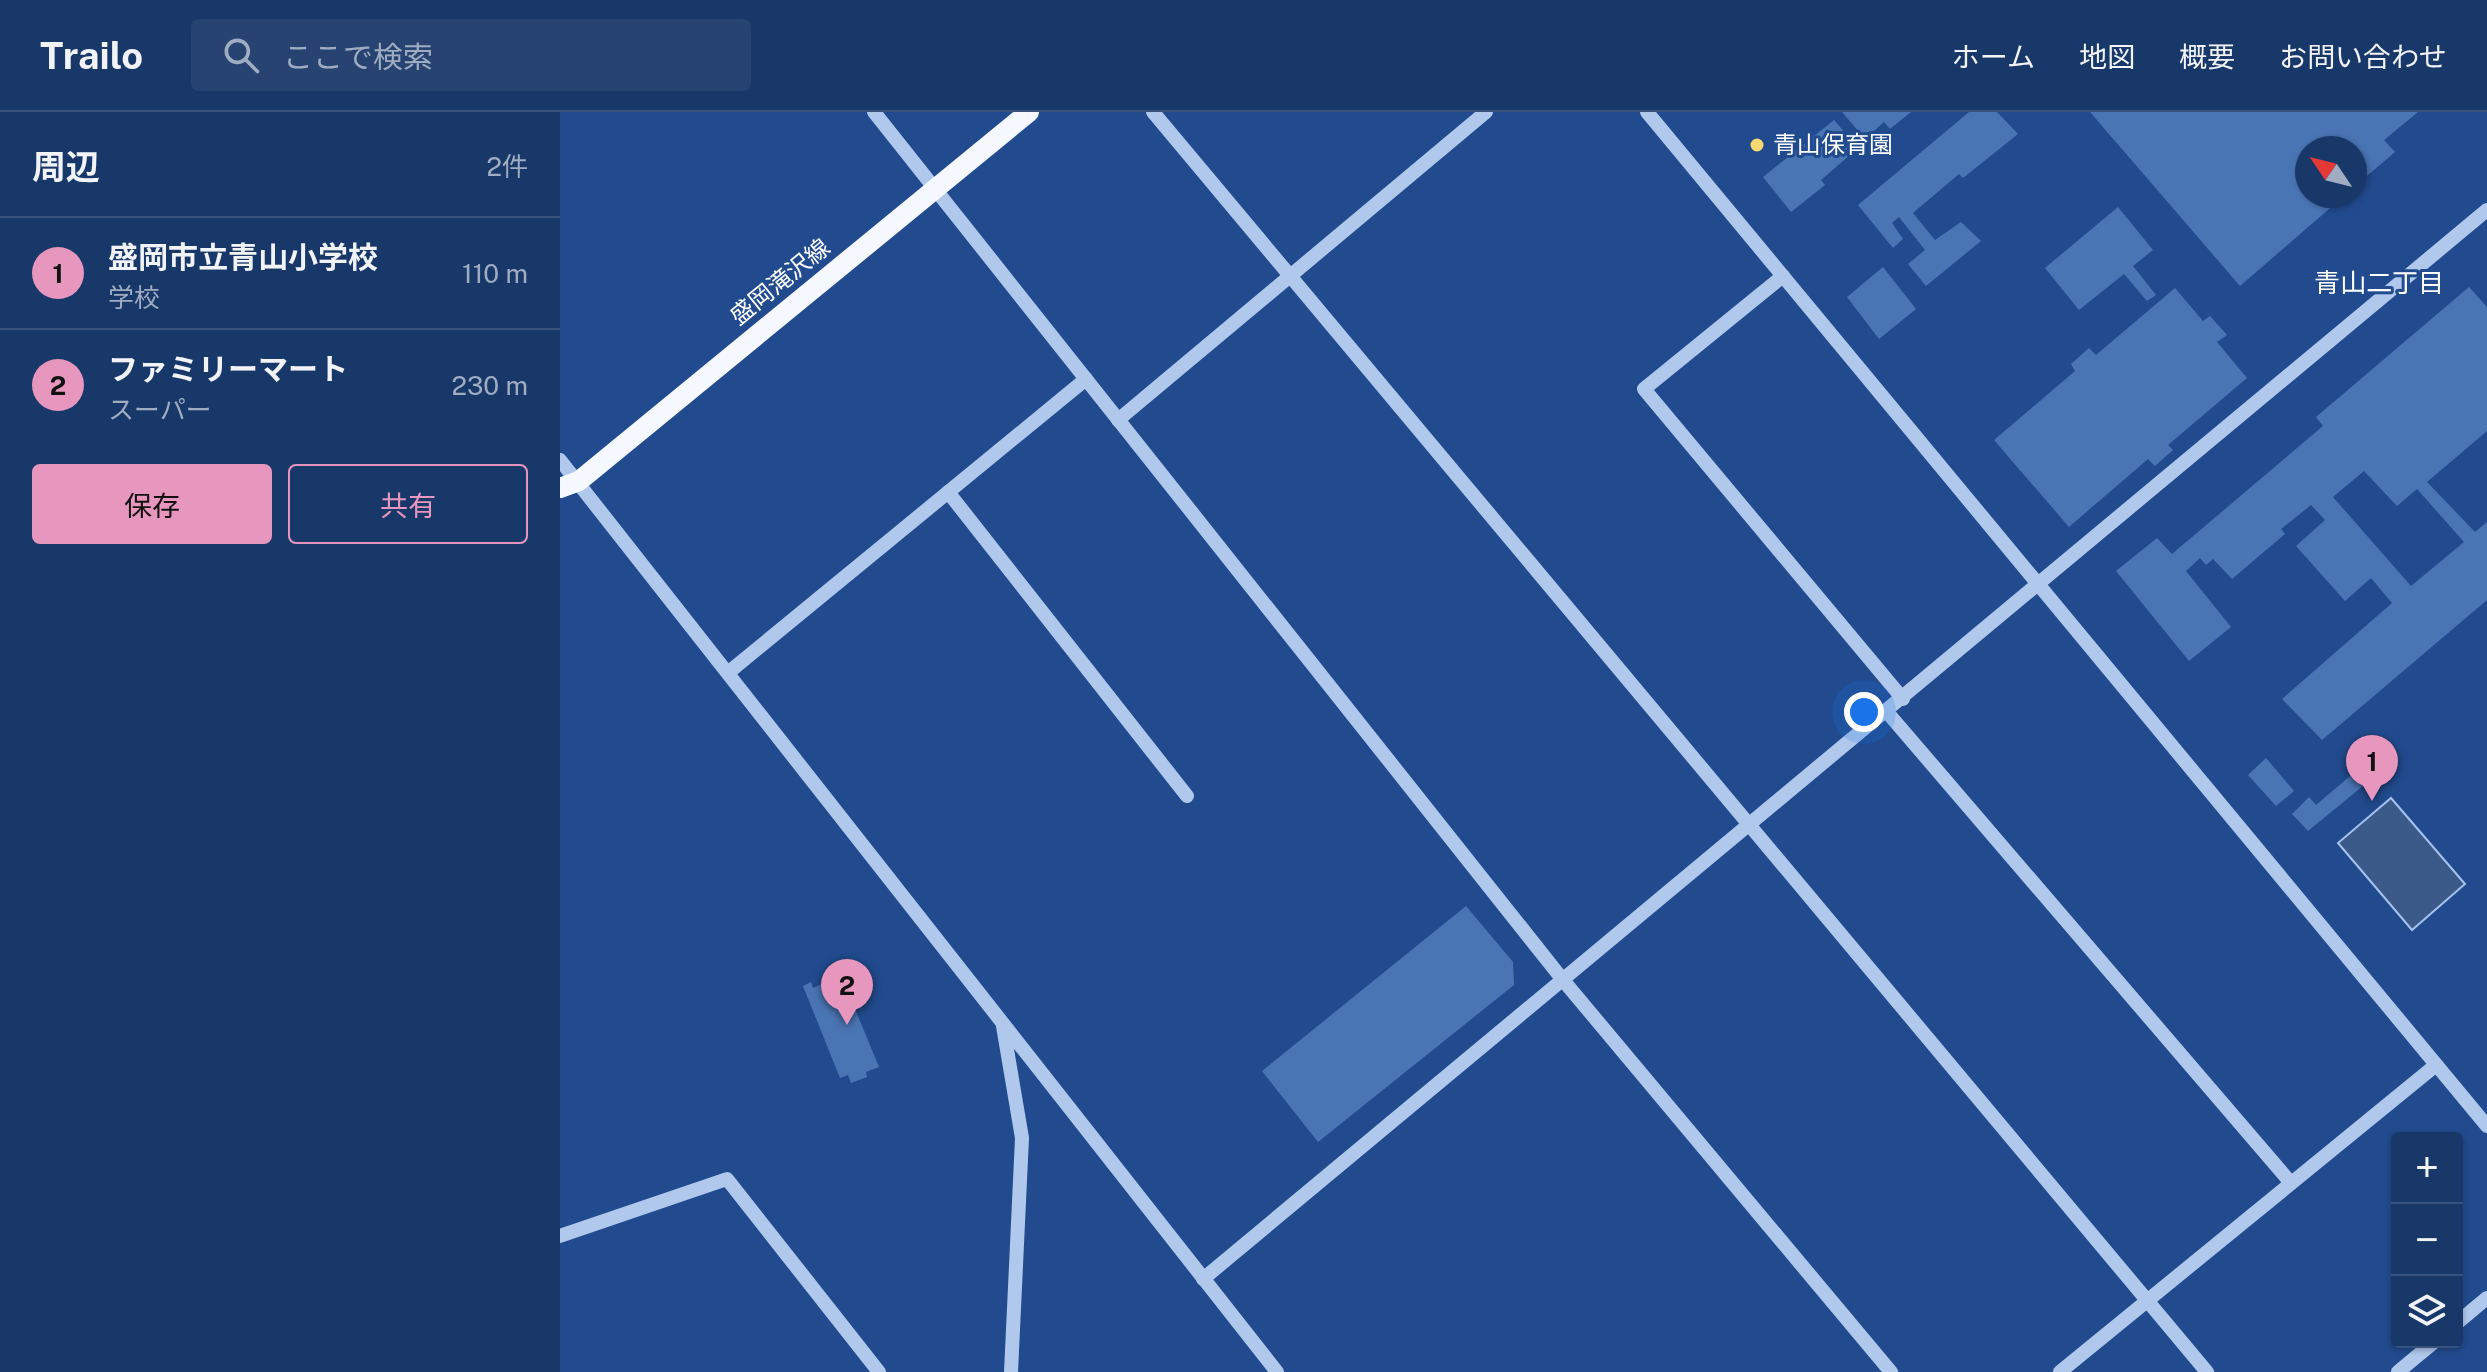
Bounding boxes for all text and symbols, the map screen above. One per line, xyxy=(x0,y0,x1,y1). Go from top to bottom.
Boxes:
search box xyxy=(191,19,751,91)
text: Trailo xyxy=(40,33,143,78)
icon: search xyxy=(219,33,263,77)
text: ここで検索 xyxy=(283,39,433,75)
text: ホーム xyxy=(1952,40,2035,73)
text: 地図 xyxy=(2079,40,2135,73)
text: 概要 xyxy=(2179,40,2235,73)
text: お問い合わせ xyxy=(2279,40,2447,73)
place label: 青山保育園 xyxy=(1773,130,1893,158)
marker: 青山保育園 xyxy=(1748,136,1766,154)
north arrow xyxy=(2295,136,2367,208)
text: 周辺 xyxy=(32,147,100,187)
text: 2件 xyxy=(487,151,528,182)
street label: 盛岡滝沢線 xyxy=(724,233,835,330)
text: 盛岡市立青山小学校 xyxy=(108,239,378,275)
text: 1 xyxy=(52,258,64,289)
text: 110 m xyxy=(462,258,528,289)
district label: 青山二丁目 xyxy=(2314,267,2444,298)
text: 学校 xyxy=(108,282,160,313)
text: ファミリーマート xyxy=(108,351,348,387)
text: 2 xyxy=(50,370,66,401)
text: 230 m xyxy=(452,370,528,401)
text: スーパー xyxy=(108,394,212,425)
button: 保存 xyxy=(32,464,272,544)
button: 共有 xyxy=(288,464,528,544)
your location xyxy=(1844,692,1884,732)
pin: 1 xyxy=(2346,735,2398,801)
pin: 2 xyxy=(821,959,873,1025)
map controls xyxy=(2391,1132,2463,1348)
button: + xyxy=(2391,1132,2463,1204)
button: − xyxy=(2391,1204,2463,1276)
button: layers xyxy=(2391,1276,2463,1348)

